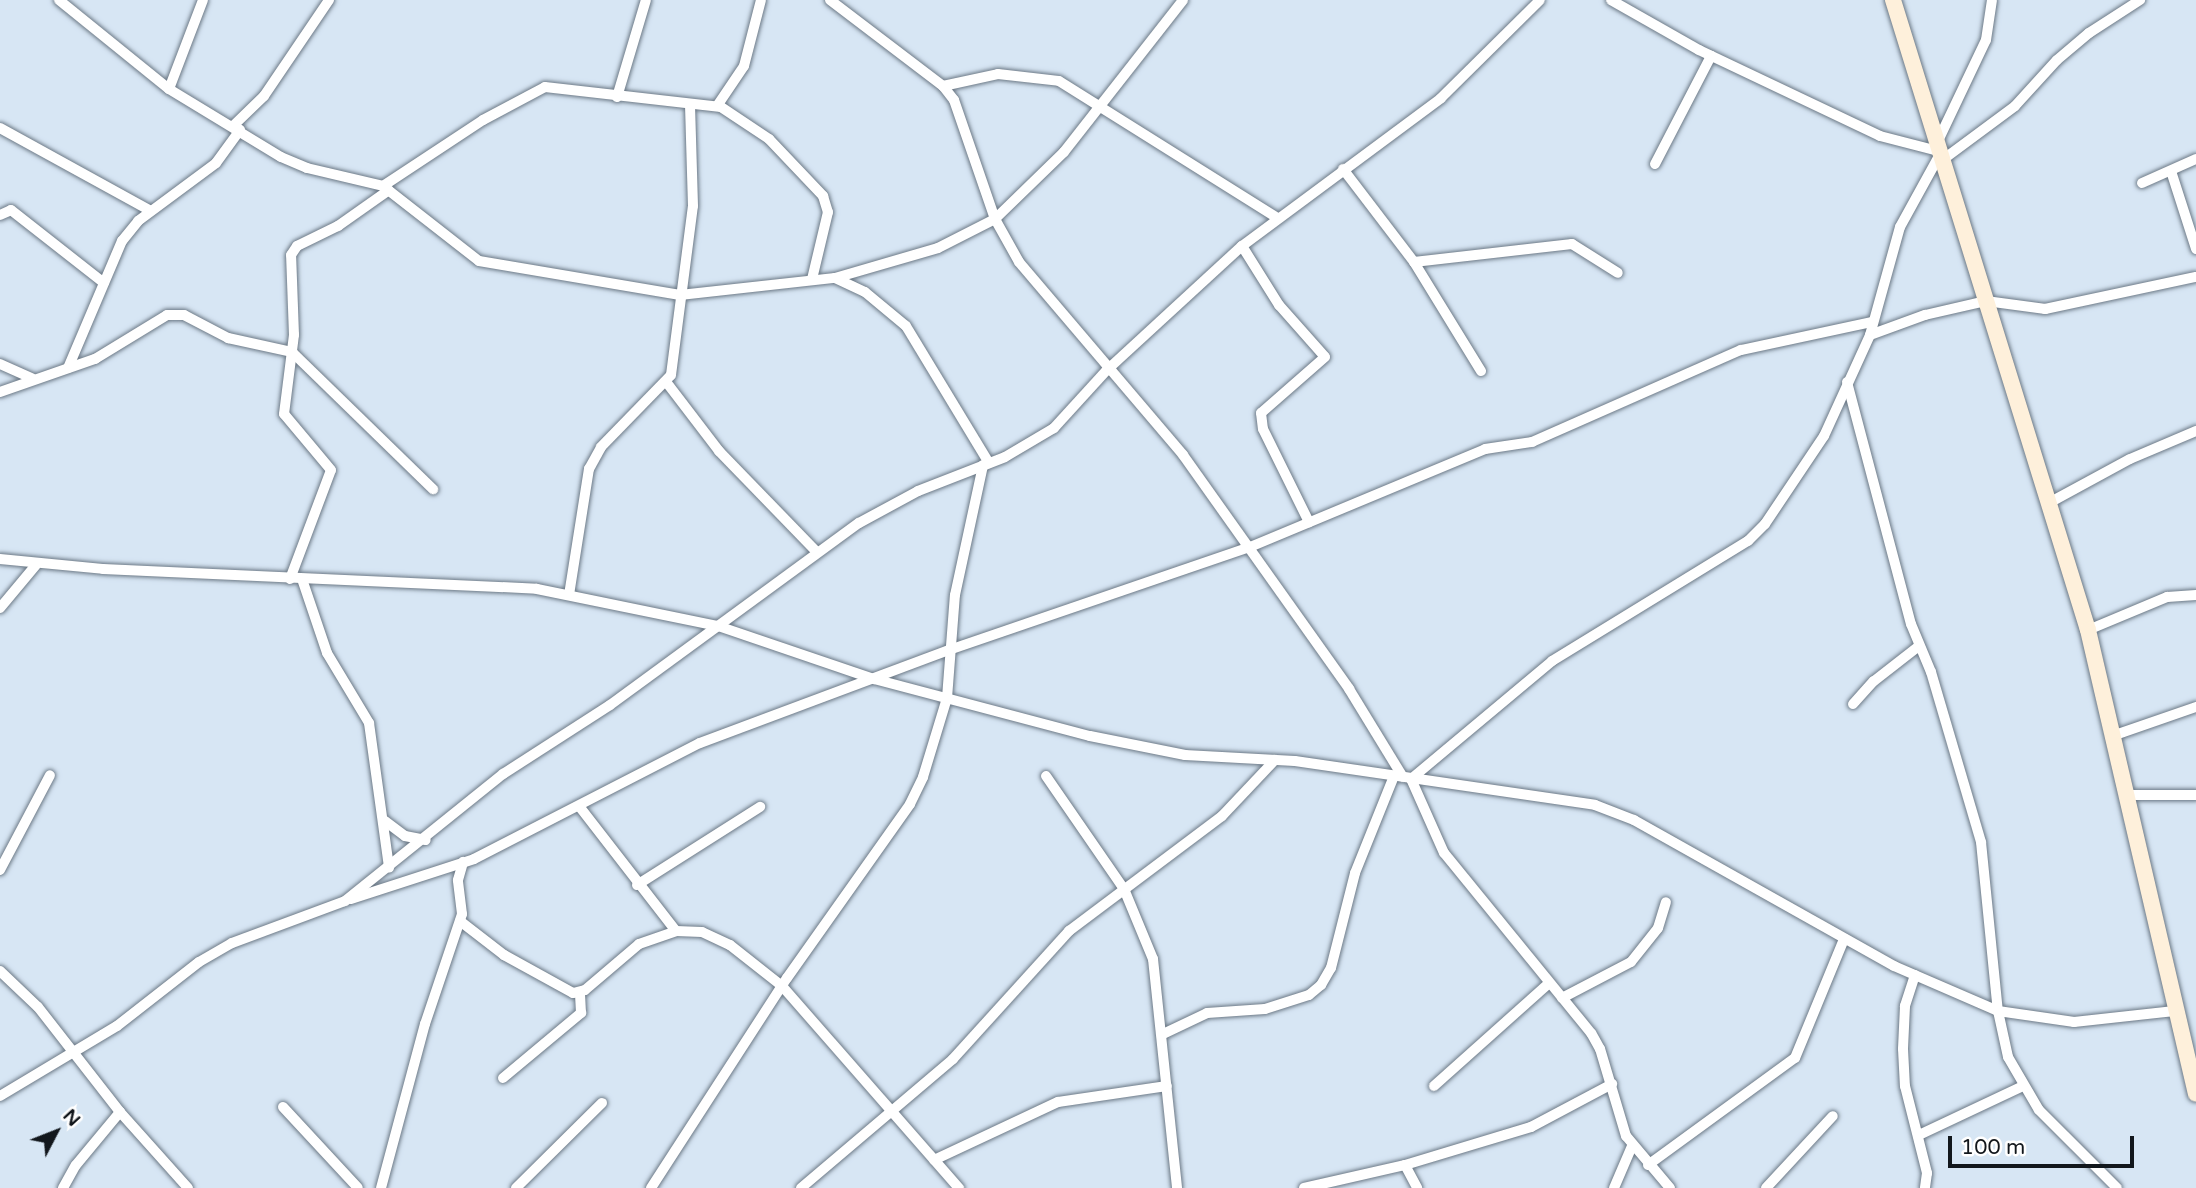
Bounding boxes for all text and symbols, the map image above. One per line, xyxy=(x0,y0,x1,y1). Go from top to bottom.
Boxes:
north arrow xyxy=(21,1097,91,1167)
text: N xyxy=(58,1105,85,1131)
scale bar xyxy=(1951,1122,2136,1166)
text: 100 m xyxy=(1961,1135,2025,1160)

